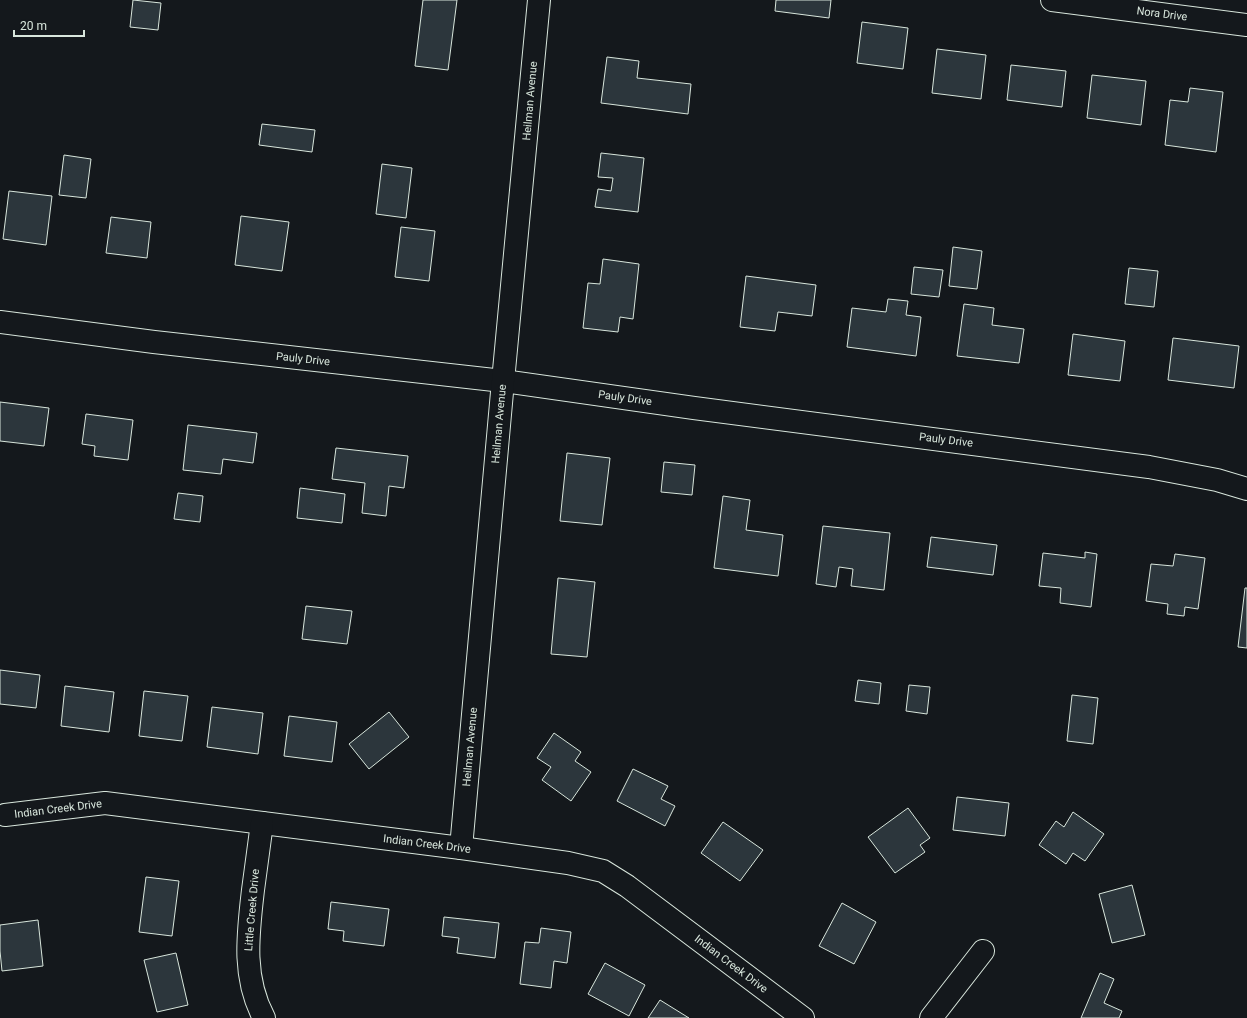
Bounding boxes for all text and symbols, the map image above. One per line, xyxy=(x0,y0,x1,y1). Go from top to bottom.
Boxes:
street label: Nora Drive xyxy=(1136,4,1188,24)
scale bar xyxy=(14,12,84,38)
text: 20 m xyxy=(20,19,47,33)
street label: Heilman Avenue xyxy=(520,61,540,141)
street label: Pauly Drive xyxy=(275,350,331,368)
street label: Heilman Avenue xyxy=(489,384,509,464)
street label: Pauly Drive xyxy=(597,388,653,408)
street label: Pauly Drive xyxy=(918,430,974,450)
street label: Heilman Avenue xyxy=(460,707,480,787)
street label: Indian Creek Drive xyxy=(13,797,103,821)
street label: Indian Creek Drive xyxy=(382,832,472,856)
street label: Little Creek Drive xyxy=(242,868,262,952)
street label: Indian Creek Drive xyxy=(692,932,770,996)

